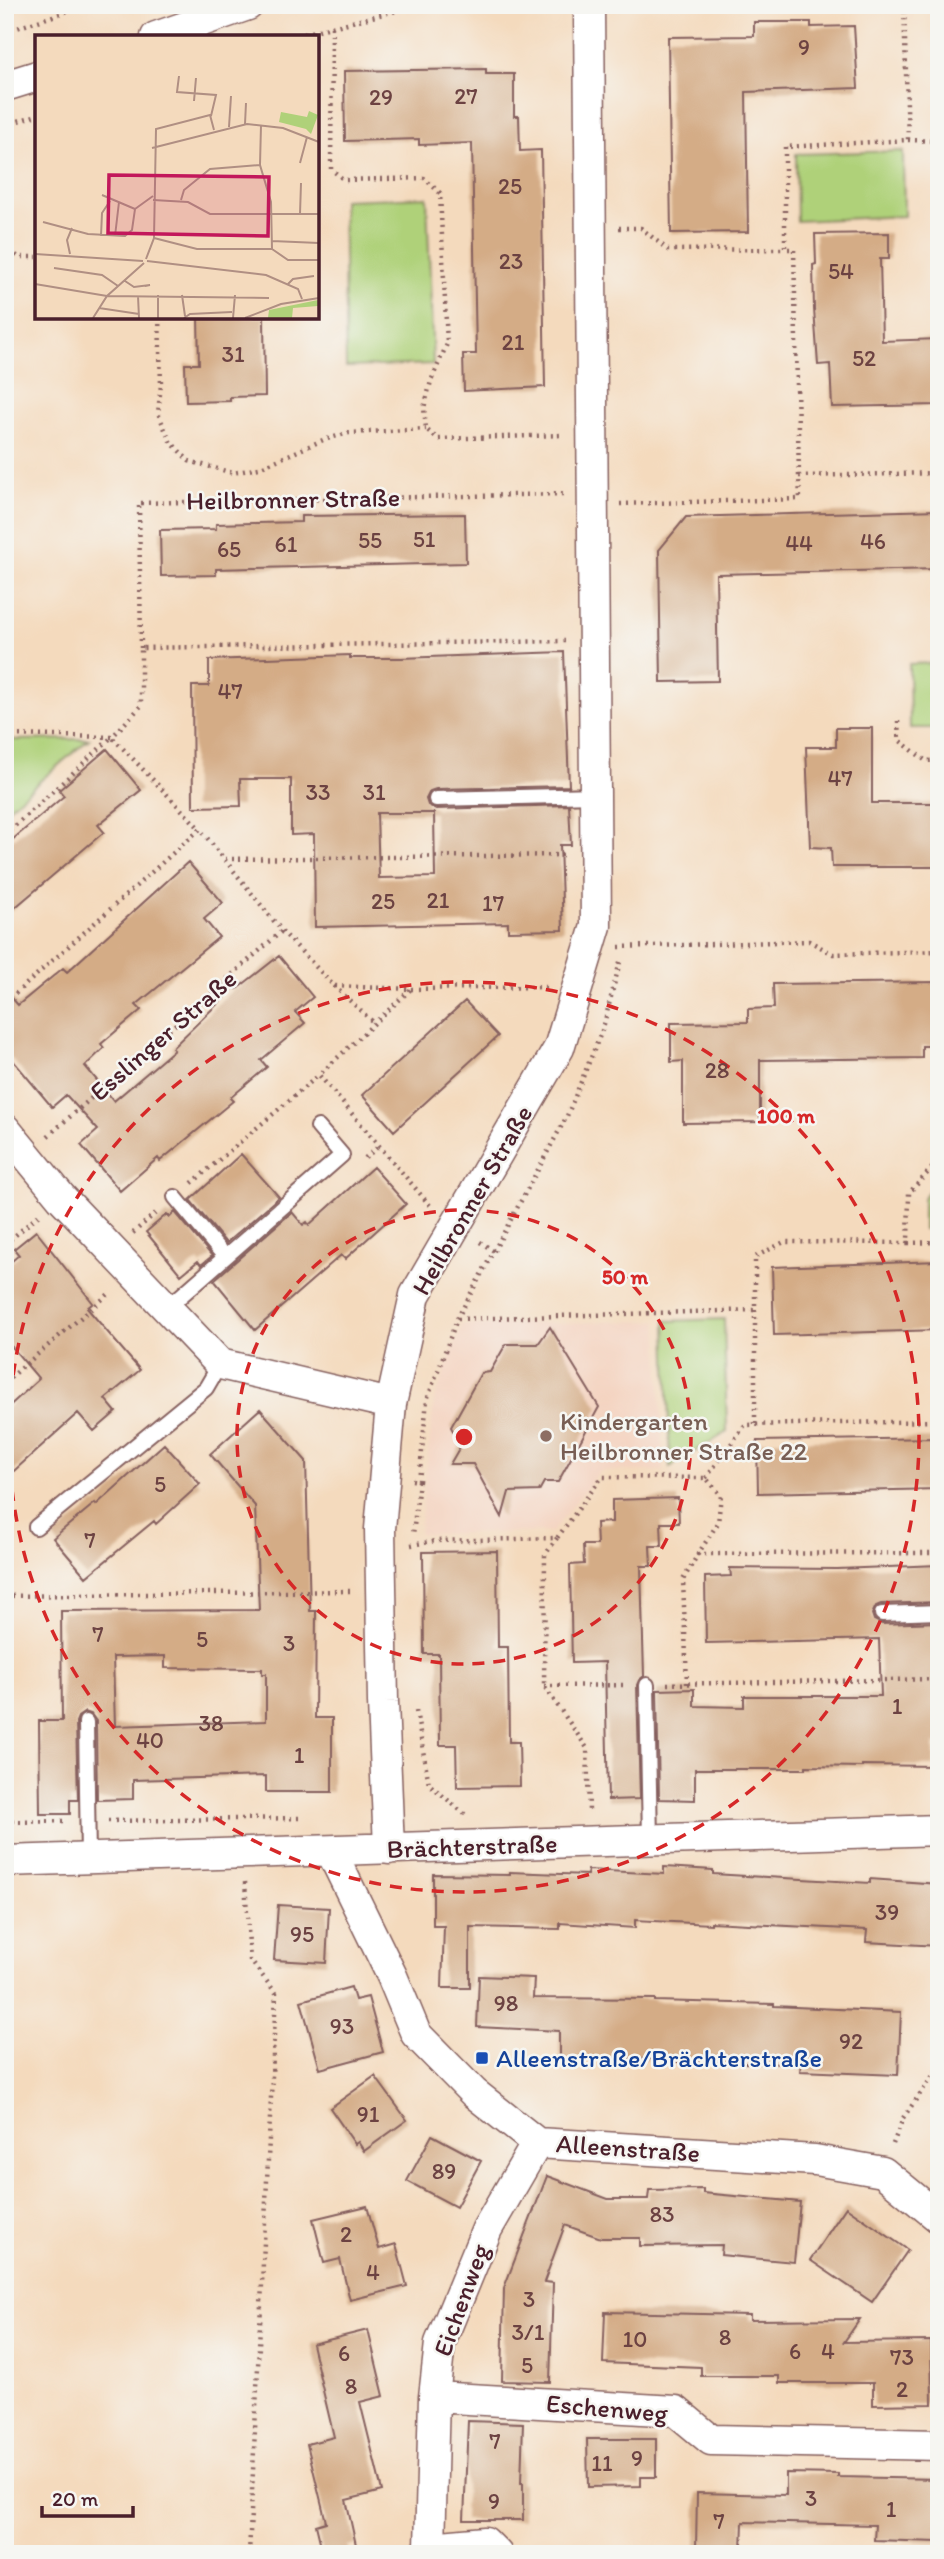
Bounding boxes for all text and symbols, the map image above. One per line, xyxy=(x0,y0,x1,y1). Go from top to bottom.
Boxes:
house number: 9 xyxy=(798,33,810,61)
inset map xyxy=(35,35,318,318)
house number: 27 xyxy=(454,82,478,110)
house number: 29 xyxy=(369,83,393,111)
house number: 25 xyxy=(498,172,522,200)
house number: 23 xyxy=(499,247,523,275)
house number: 54 xyxy=(828,257,854,285)
house number: 21 xyxy=(502,328,525,356)
house number: 31 xyxy=(221,340,245,368)
house number: 52 xyxy=(852,344,876,372)
street label: Heilbronner Straße xyxy=(186,481,400,517)
house number: 51 xyxy=(413,525,436,553)
house number: 55 xyxy=(358,526,382,554)
house number: 46 xyxy=(860,527,886,555)
house number: 44 xyxy=(785,529,813,557)
house number: 61 xyxy=(275,530,298,558)
house number: 65 xyxy=(217,535,241,563)
house number: 47 xyxy=(217,677,243,705)
house number: 47 xyxy=(827,764,853,792)
house number: 33 xyxy=(305,778,331,806)
house number: 31 xyxy=(362,778,386,806)
house number: 21 xyxy=(427,886,450,914)
house number: 25 xyxy=(371,887,395,915)
house number: 17 xyxy=(482,889,504,917)
street label: Esslinger Straße xyxy=(83,963,243,1107)
house number: 28 xyxy=(705,1056,729,1084)
street label: Heilbronner Straße xyxy=(405,1099,539,1301)
text: 100 m xyxy=(757,1103,815,1128)
text: 50 m xyxy=(602,1264,649,1289)
place label: Kindergarten Heilbronner Straße 22 xyxy=(560,1405,808,1467)
centre of rings xyxy=(452,1425,476,1449)
marker: Kindergarten Heilbronner Straße 22 xyxy=(538,1428,554,1444)
house number: 5 xyxy=(154,1470,166,1498)
house number: 7 xyxy=(84,1526,96,1554)
house number: 7 xyxy=(92,1620,104,1648)
house number: 5 xyxy=(196,1625,208,1653)
house number: 3 xyxy=(283,1629,295,1657)
house number: 1 xyxy=(892,1692,903,1720)
house number: 38 xyxy=(198,1709,224,1737)
house number: 40 xyxy=(136,1726,164,1754)
house number: 1 xyxy=(294,1741,305,1769)
street label: Brächterstraße xyxy=(386,1827,558,1865)
house number: 39 xyxy=(875,1898,899,1926)
house number: 95 xyxy=(290,1920,314,1948)
house number: 98 xyxy=(494,1989,518,2017)
house number: 93 xyxy=(330,2012,354,2040)
house number: 92 xyxy=(839,2027,863,2055)
place label: Alleenstraße/Brächterstraße xyxy=(496,2042,822,2074)
marker: Alleenstraße/Brächterstraße xyxy=(474,2050,490,2066)
house number: 91 xyxy=(357,2100,380,2128)
street label: Alleenstraße xyxy=(555,2127,701,2169)
house number: 89 xyxy=(432,2157,456,2185)
house number: 83 xyxy=(649,2200,675,2228)
house number: 2 xyxy=(340,2220,352,2248)
street label: Eichenweg xyxy=(426,2239,496,2360)
house number: 4 xyxy=(366,2258,380,2286)
house number: 3 xyxy=(523,2285,535,2313)
house number: 3/1 xyxy=(512,2318,545,2346)
house number: 8 xyxy=(719,2323,731,2351)
house number: 10 xyxy=(623,2325,647,2353)
house number: 6 xyxy=(789,2337,801,2365)
house number: 4 xyxy=(821,2337,835,2365)
house number: 6 xyxy=(338,2339,350,2367)
house number: 73 xyxy=(890,2343,914,2371)
house number: 5 xyxy=(521,2351,533,2379)
house number: 8 xyxy=(345,2372,357,2400)
house number: 2 xyxy=(896,2375,908,2403)
street label: Eschenweg xyxy=(545,2387,670,2429)
house number: 7 xyxy=(489,2427,501,2455)
house number: 9 xyxy=(631,2444,643,2472)
house number: 11 xyxy=(591,2449,613,2477)
scale bar xyxy=(42,2475,133,2519)
house number: 3 xyxy=(805,2484,817,2512)
text: 20 m xyxy=(52,2486,99,2511)
house number: 9 xyxy=(488,2487,500,2515)
house number: 1 xyxy=(886,2495,897,2523)
house number: 7 xyxy=(713,2507,725,2535)

